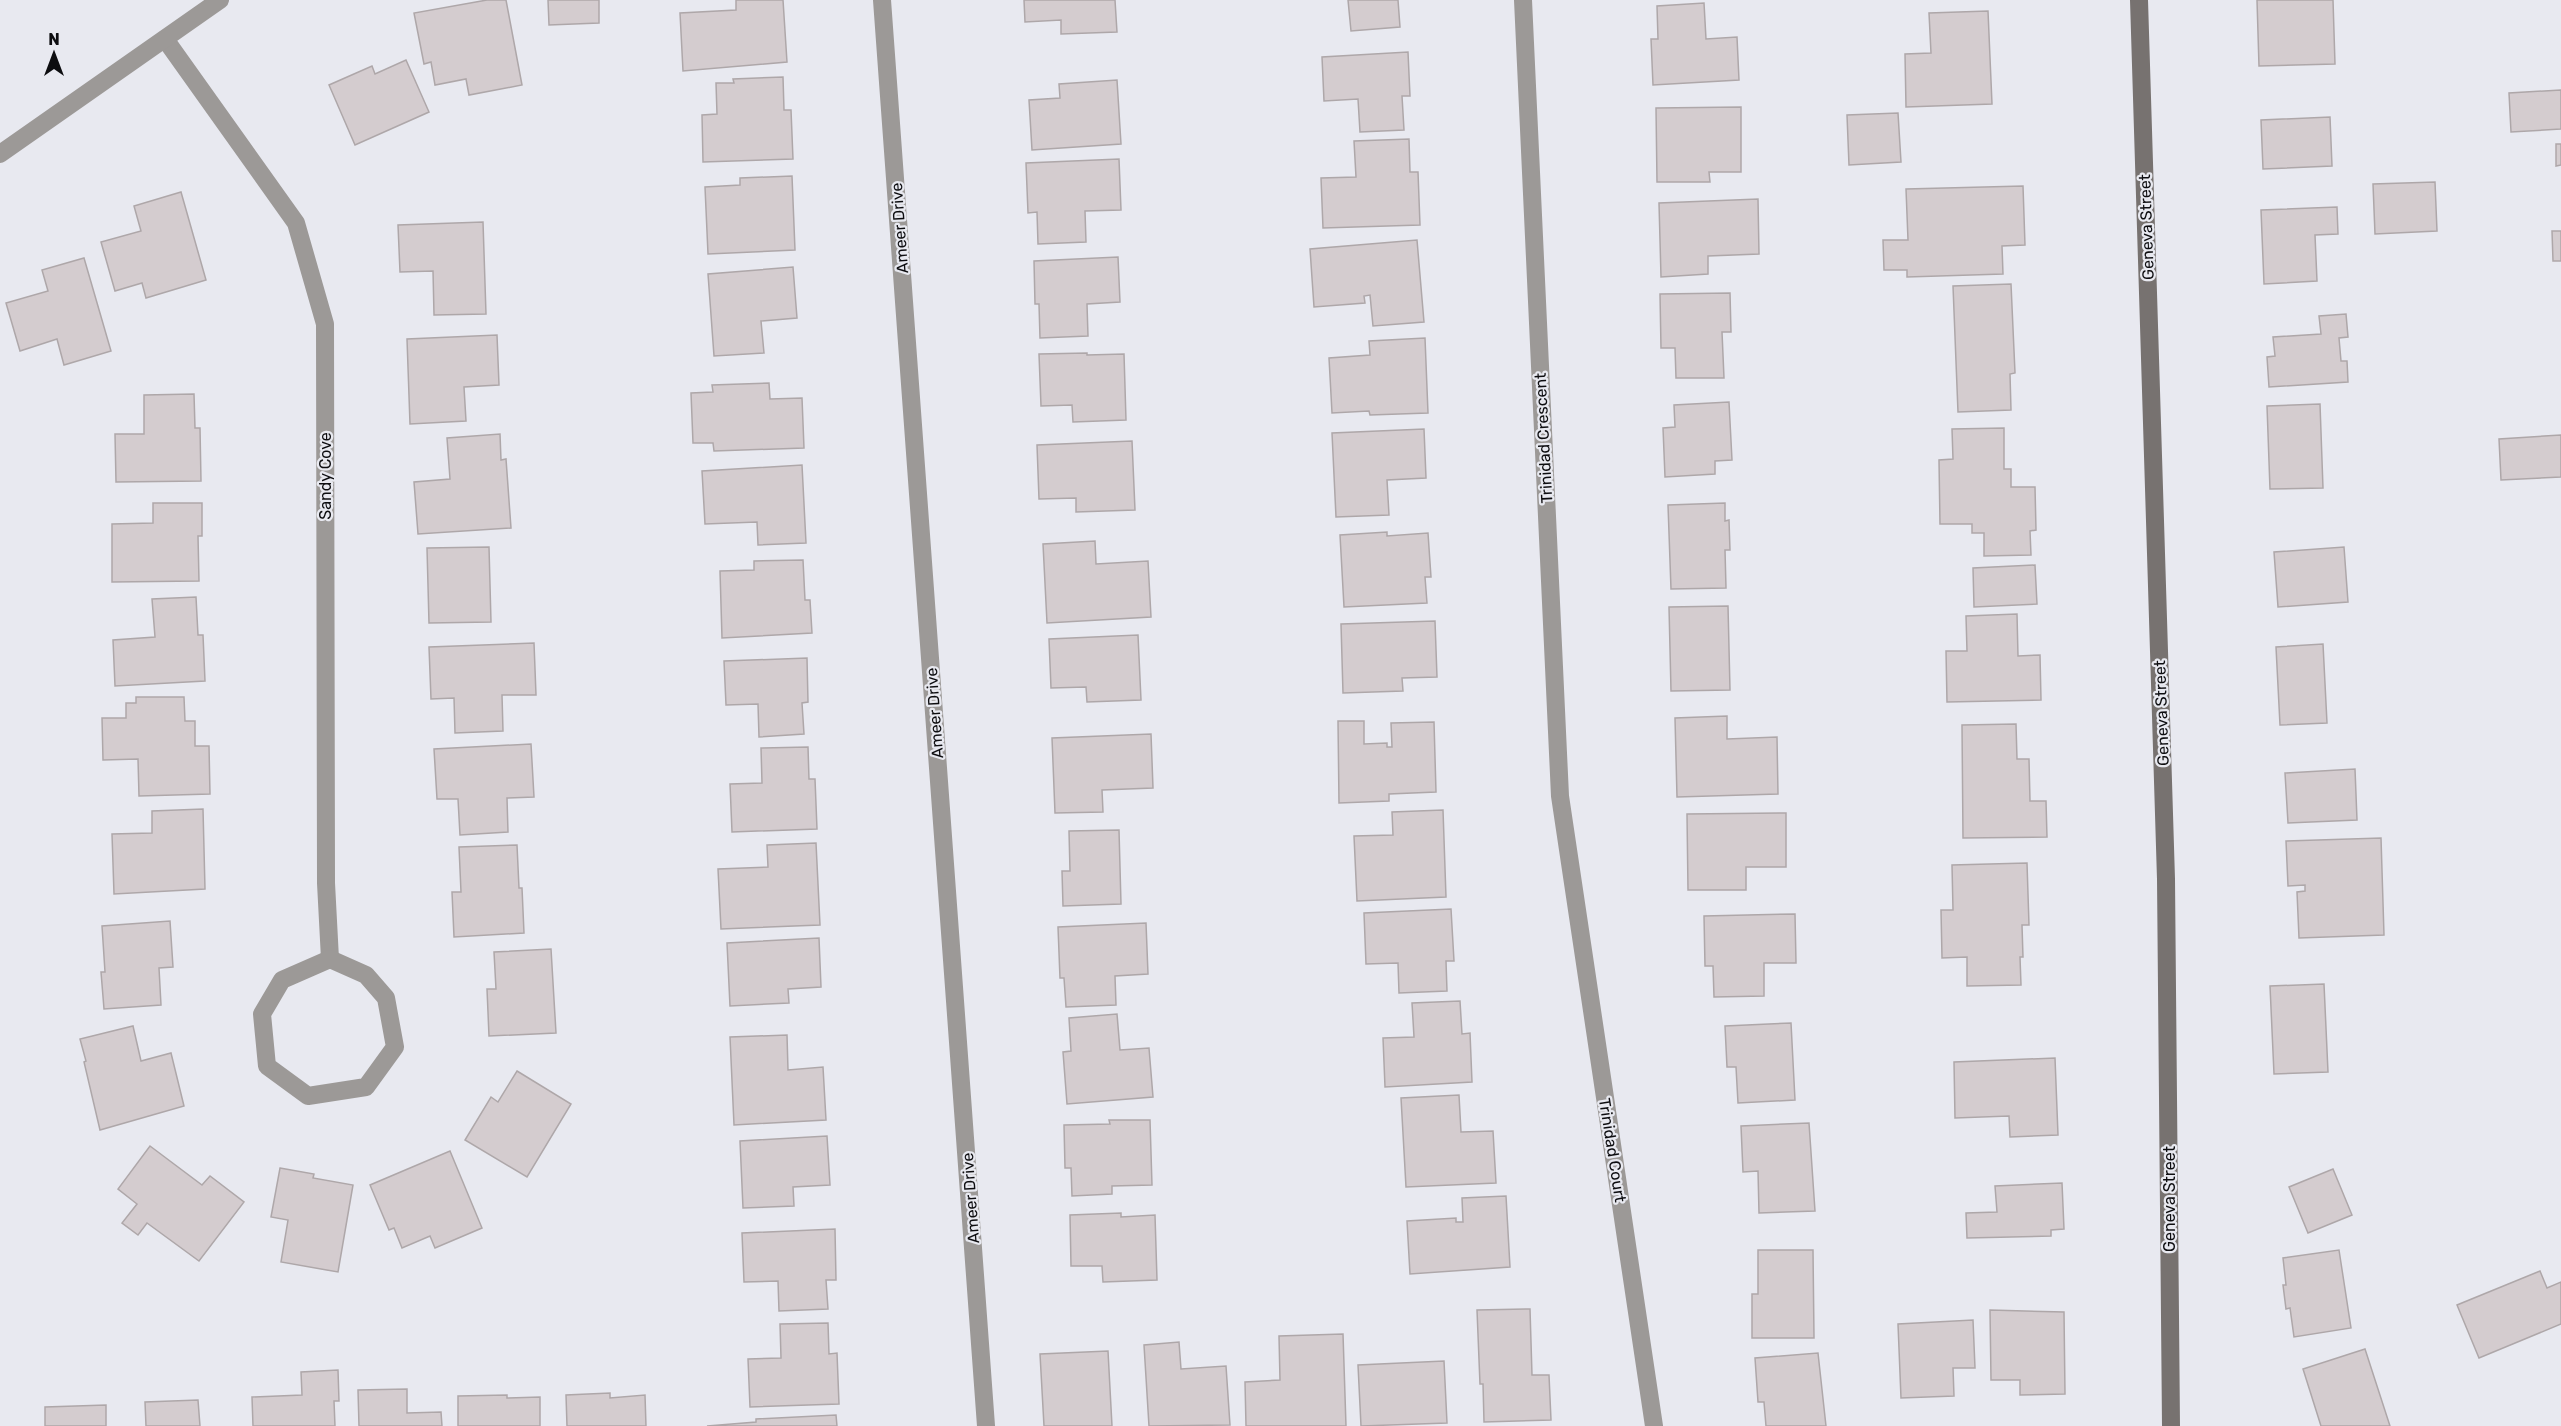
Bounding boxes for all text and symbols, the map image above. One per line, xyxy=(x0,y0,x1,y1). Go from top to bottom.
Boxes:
north arrow xyxy=(24,24,84,84)
text: N xyxy=(48,30,60,49)
street label: Geneva Street xyxy=(2135,174,2158,280)
street label: Ameer Drive xyxy=(887,182,912,274)
street label: Trinidad Crescent xyxy=(1531,372,1556,504)
street label: Sandy Cove xyxy=(316,432,335,520)
street label: Geneva Street xyxy=(2150,660,2173,766)
street label: Ameer Drive xyxy=(922,667,947,759)
street label: Trinidad Court xyxy=(1595,1097,1630,1203)
street label: Geneva Street xyxy=(2160,1146,2179,1252)
street label: Ameer Drive xyxy=(958,1152,983,1244)

